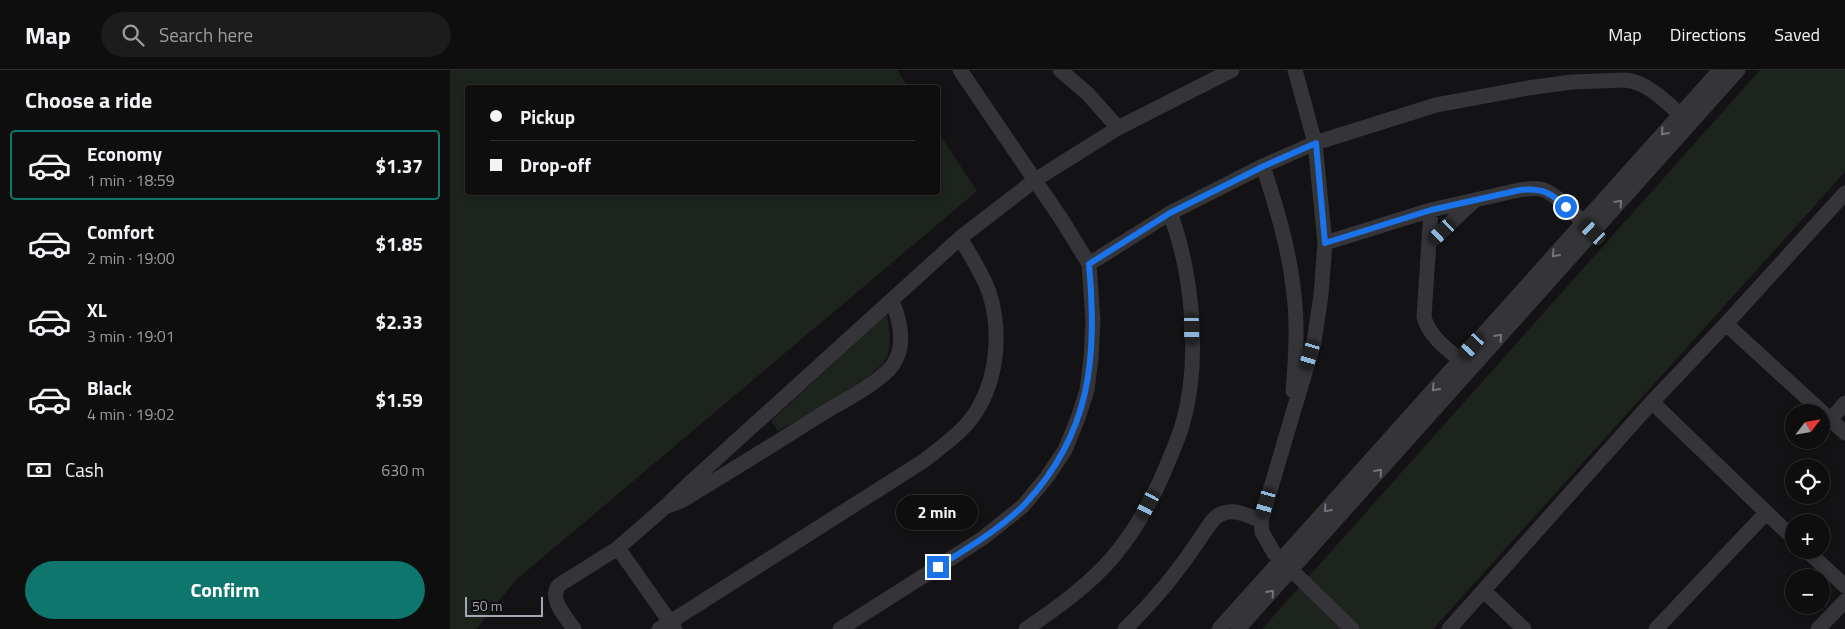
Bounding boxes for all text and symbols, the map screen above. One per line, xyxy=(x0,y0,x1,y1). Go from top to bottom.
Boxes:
search box xyxy=(101,12,451,57)
text: Map xyxy=(25,17,71,53)
text: Search here xyxy=(159,20,253,49)
icon: search xyxy=(119,21,147,49)
text: Map xyxy=(1608,21,1642,48)
text: Directions xyxy=(1670,21,1746,48)
text: Saved xyxy=(1774,21,1820,48)
text: Choose a ride xyxy=(25,83,152,117)
text: Pickup xyxy=(520,102,575,131)
one-way arrow xyxy=(1661,127,1670,136)
text: Economy xyxy=(87,139,162,168)
icon: car xyxy=(27,143,72,188)
text: Drop-off xyxy=(520,150,591,179)
text: $1.37 xyxy=(376,151,423,180)
text: 1 min · 18:59 xyxy=(87,168,175,192)
route start xyxy=(1555,196,1577,218)
one-way arrow xyxy=(1613,200,1622,209)
car xyxy=(1425,216,1458,248)
car xyxy=(1576,216,1609,248)
text: Comfort xyxy=(87,217,154,246)
icon: car xyxy=(27,221,72,266)
text: $1.85 xyxy=(376,229,423,258)
text: 2 min · 19:00 xyxy=(87,246,175,270)
one-way arrow xyxy=(1552,248,1561,257)
text: XL xyxy=(87,295,107,324)
icon: car xyxy=(27,299,72,344)
text: $2.33 xyxy=(376,307,423,336)
car xyxy=(1184,314,1199,344)
text: 3 min · 19:01 xyxy=(87,324,175,348)
car xyxy=(1456,330,1487,362)
one-way arrow xyxy=(1493,334,1502,343)
car xyxy=(1298,338,1321,372)
text: Black xyxy=(87,373,132,402)
icon: car xyxy=(27,377,72,422)
one-way arrow xyxy=(1432,382,1441,391)
text: $1.59 xyxy=(376,385,423,414)
text: 4 min · 19:02 xyxy=(87,402,175,426)
north arrow xyxy=(1785,404,1830,449)
map controls xyxy=(1785,404,1830,614)
text: Cash xyxy=(65,455,104,484)
icon: cash xyxy=(25,456,53,484)
text: 630 m xyxy=(381,458,425,482)
button: locate xyxy=(1785,459,1830,504)
one-way arrow xyxy=(1373,468,1382,477)
car xyxy=(1254,487,1277,519)
car xyxy=(1134,488,1161,522)
callout: 2 min xyxy=(897,494,979,530)
text: 2 min xyxy=(918,500,956,524)
one-way arrow xyxy=(1324,503,1333,512)
button: + xyxy=(1785,514,1830,559)
route end xyxy=(927,556,949,578)
button: Confirm xyxy=(25,561,425,619)
button: − xyxy=(1785,569,1830,614)
one-way arrow xyxy=(1265,589,1274,598)
scale bar xyxy=(465,594,542,617)
text: 50 m xyxy=(472,595,502,616)

